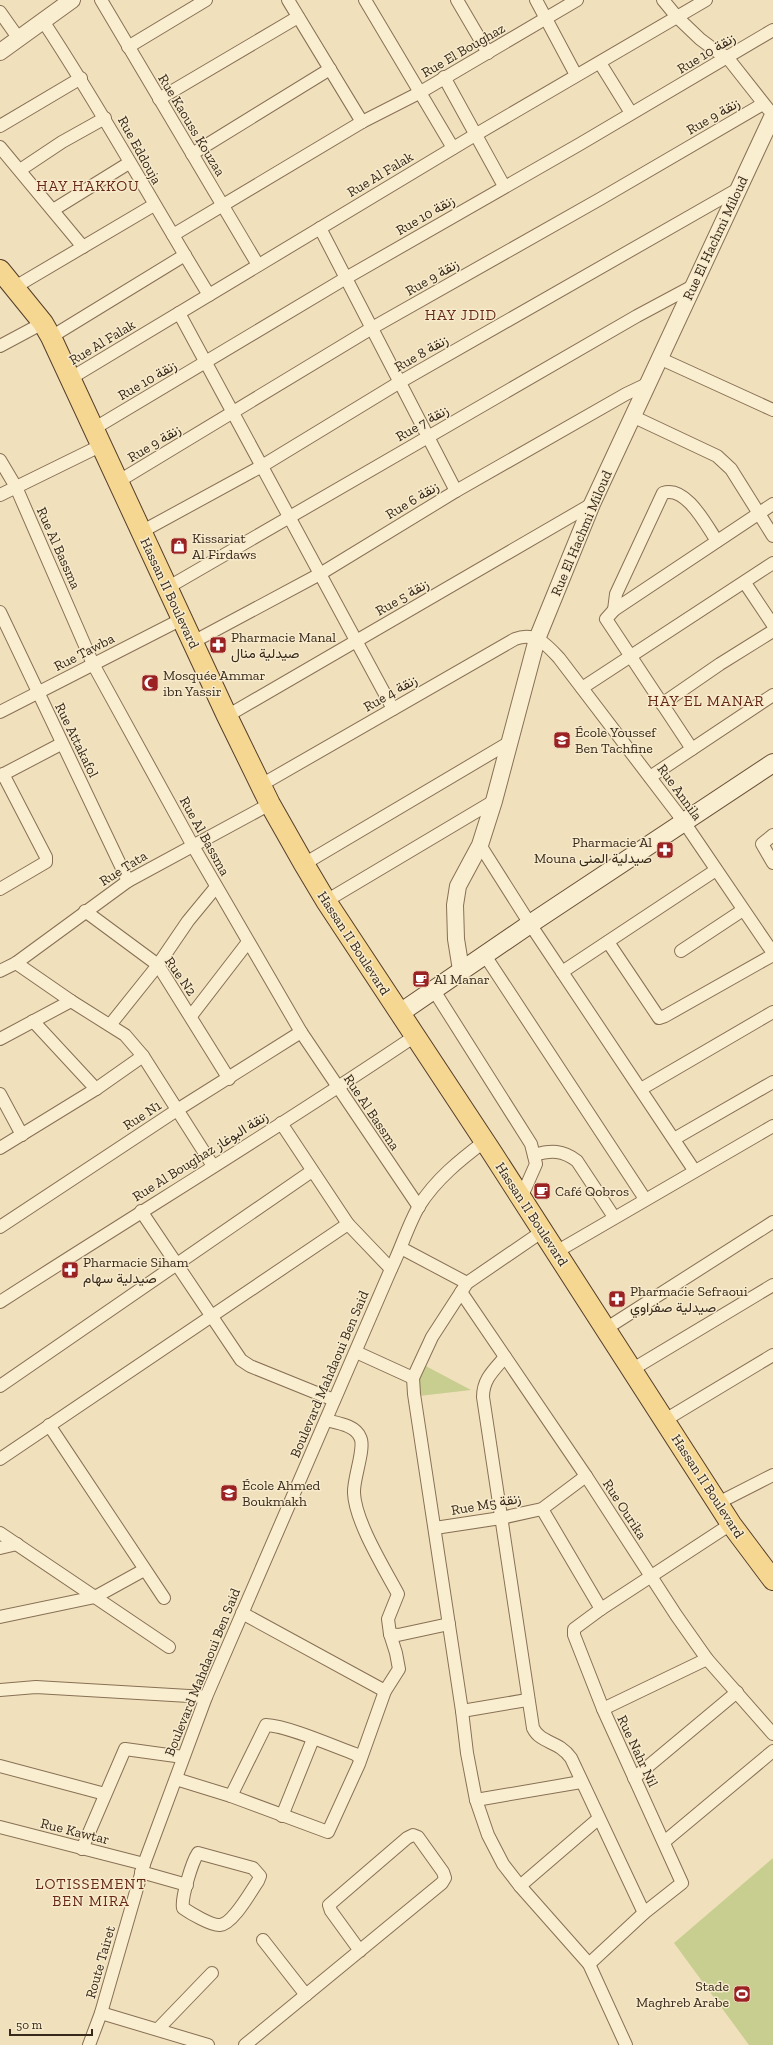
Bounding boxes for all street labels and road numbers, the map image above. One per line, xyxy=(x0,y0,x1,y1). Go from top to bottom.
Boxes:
street label: Rue El Boughaz xyxy=(418,19,508,81)
street label: Rue 10 زنقة xyxy=(674,29,739,77)
street label: Rue Kaouss Kouzaa xyxy=(154,71,229,180)
street label: Rue 9 زنقة xyxy=(683,94,743,139)
street label: Rue Eddouja xyxy=(114,113,165,187)
street label: Rue Al Falak xyxy=(344,148,417,201)
street label: Rue El Hachmi Miloud xyxy=(679,173,752,303)
street label: Rue 10 زنقة xyxy=(393,192,458,239)
street label: Rue 9 زنقة xyxy=(402,255,462,300)
street label: Rue Al Falak xyxy=(66,316,139,369)
street label: Rue 8 زنقة xyxy=(391,331,451,376)
street label: Rue 10 زنقة xyxy=(115,357,180,404)
street label: Rue 7 زنقة xyxy=(393,401,452,445)
street label: Rue 9 زنقة xyxy=(125,421,184,466)
street label: Rue El Hachmi Miloud xyxy=(547,468,616,599)
street label: Rue 6 زنقة xyxy=(383,478,442,523)
street label: Rue Al Bassma xyxy=(33,504,84,592)
street label: Hassan II Boulevard xyxy=(136,535,203,652)
street label: Rue 5 زنقة xyxy=(373,575,432,619)
street label: Rue Tawba xyxy=(51,630,118,675)
street label: Rue 4 زنقة xyxy=(360,671,420,716)
street label: Rue Attakafol xyxy=(51,700,102,781)
street label: Rue Annila xyxy=(654,761,706,824)
street label: Rue Al Bassma xyxy=(176,794,233,879)
street label: Rue Tata xyxy=(96,847,150,890)
street label: Hassan II Boulevard xyxy=(314,888,394,999)
street label: Rue N2 xyxy=(161,953,200,999)
street label: Rue Al Bassma xyxy=(340,1071,403,1154)
street label: Rue N1 xyxy=(120,1097,165,1134)
street label: Rue Al Boughaz زنقة البوغاز xyxy=(129,1108,271,1205)
street label: Hassan II Boulevard xyxy=(492,1159,572,1270)
street label: Boulevard Mahdaoui Ben Said xyxy=(287,1288,372,1460)
street label: Hassan II Boulevard xyxy=(668,1431,748,1542)
street label: Rue Ourika xyxy=(599,1476,650,1543)
street label: Rue M5 زنقة xyxy=(450,1490,523,1519)
street label: Boulevard Mahdaoui Ben Said xyxy=(161,1585,244,1759)
street label: Rue Nahr Nil xyxy=(613,1713,662,1790)
street label: Rue Kawtar xyxy=(39,1815,111,1848)
street label: Route Tairet xyxy=(82,1923,119,2000)

